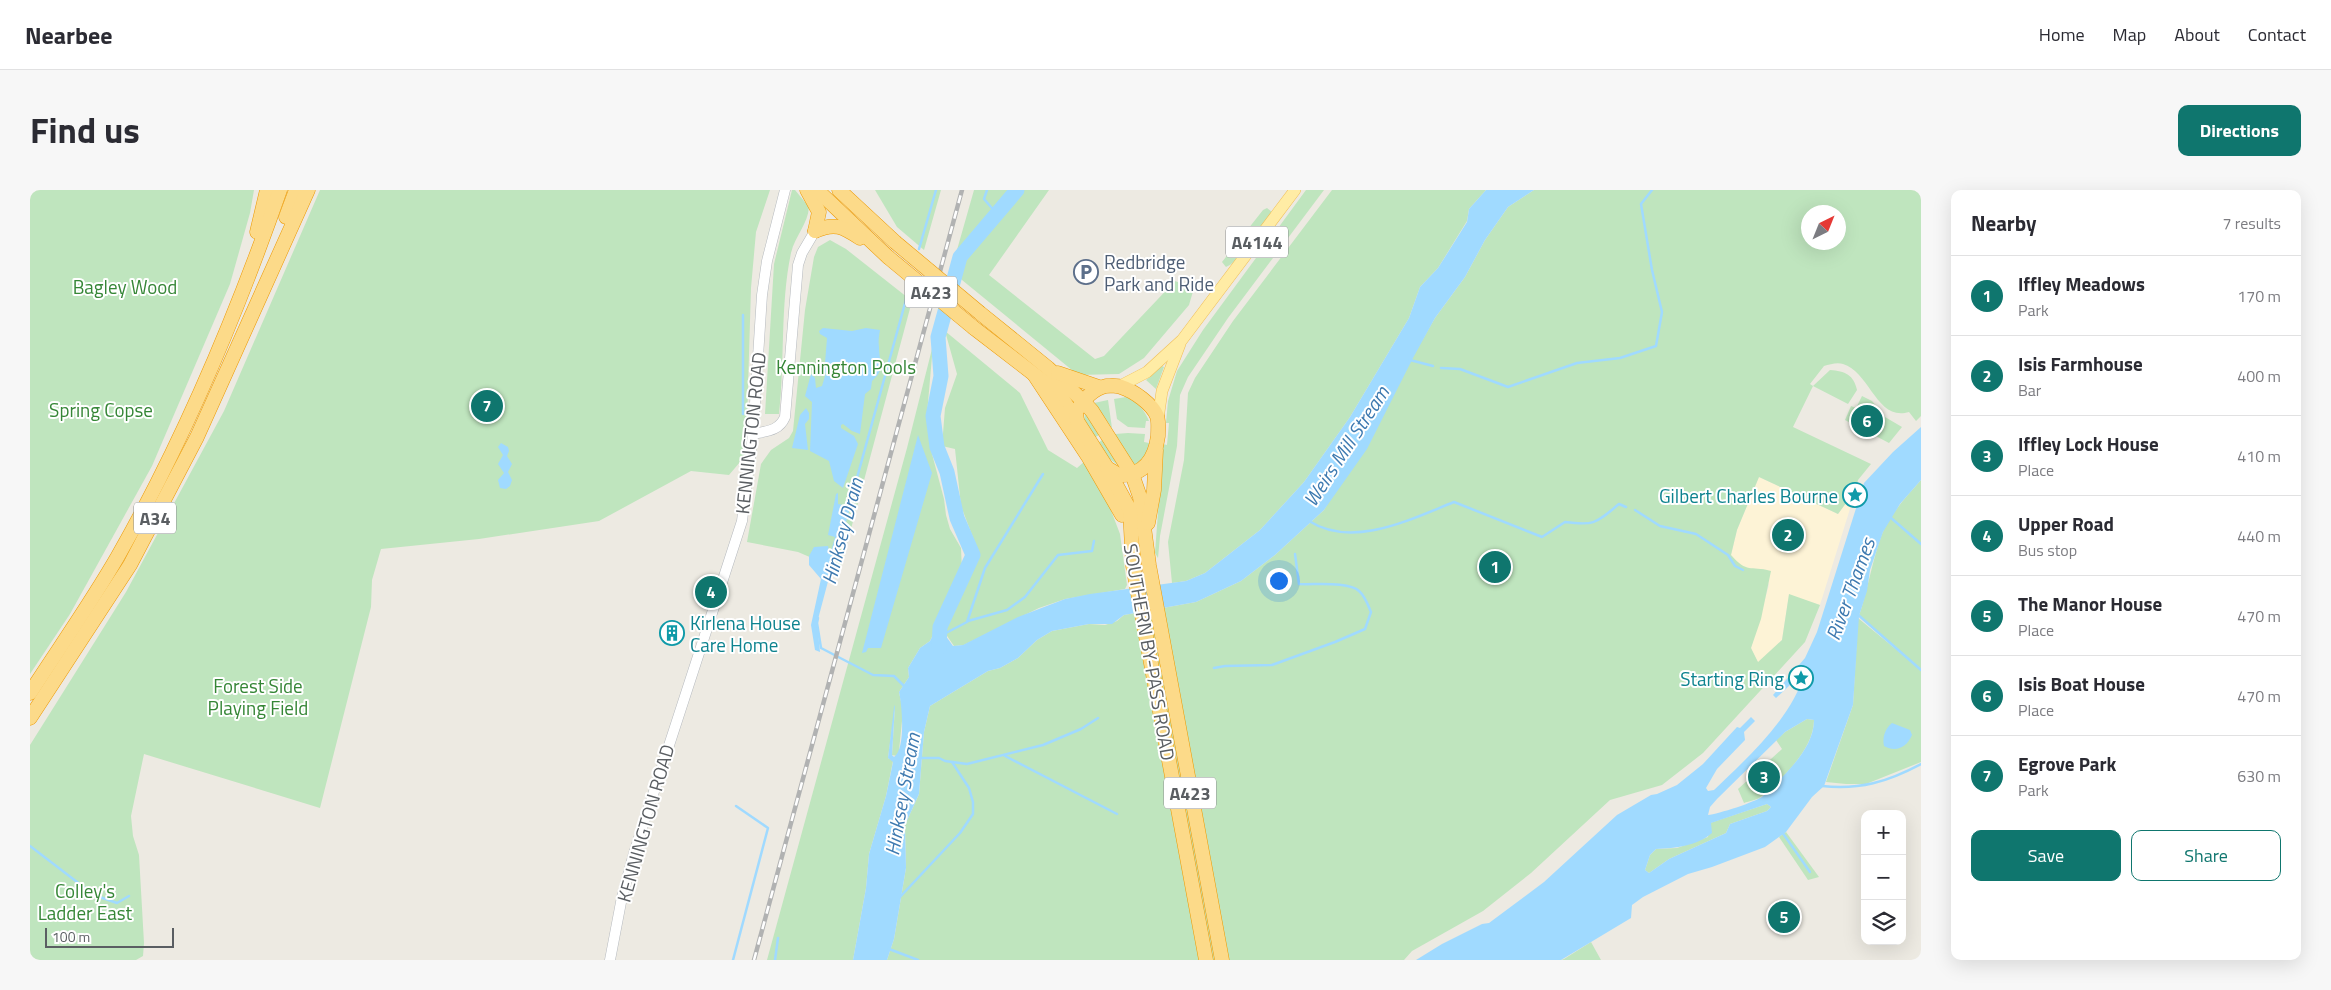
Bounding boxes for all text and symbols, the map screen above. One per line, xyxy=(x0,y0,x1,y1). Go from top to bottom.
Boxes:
text: Nearbee xyxy=(25,17,112,53)
text: Home xyxy=(2039,21,2085,48)
text: Map xyxy=(2113,21,2146,48)
text: About xyxy=(2174,21,2220,48)
text: Contact xyxy=(2248,21,2306,48)
text: Find us xyxy=(30,103,140,157)
button: Directions xyxy=(2178,105,2301,156)
north arrow xyxy=(1801,205,1846,250)
text: Nearby xyxy=(1971,207,2036,239)
text: 7 results xyxy=(2222,211,2281,235)
road number: A4144 xyxy=(1226,226,1288,258)
place label: Redbridge Park and Ride xyxy=(1104,247,1214,298)
parking icon: Redbridge Park and Ride xyxy=(1073,259,1099,285)
text: Iffley Meadows xyxy=(2018,269,2145,298)
park label: Bagley Wood xyxy=(73,272,177,301)
road number: A423 xyxy=(905,276,957,308)
text: 1 xyxy=(1983,284,1991,308)
text: 170 m xyxy=(2237,284,2281,308)
text: Park xyxy=(2018,298,2049,322)
text: Isis Farmhouse xyxy=(2018,349,2143,378)
street label: KENNINGTON ROAD xyxy=(727,350,773,516)
park label: Kennington Pools xyxy=(776,352,916,381)
text: 2 xyxy=(1983,364,1991,388)
text: 400 m xyxy=(2237,364,2281,388)
text: Bar xyxy=(2018,378,2041,402)
water label: Weirs Mill Stream xyxy=(1295,379,1397,513)
pin: 7 xyxy=(471,387,503,425)
park label: Spring Copse xyxy=(49,395,153,424)
pin: 6 xyxy=(1851,402,1883,440)
text: Iffley Lock House xyxy=(2018,429,2159,458)
text: 3 xyxy=(1983,444,1991,468)
text: 410 m xyxy=(2237,444,2281,468)
text: Place xyxy=(2018,458,2054,482)
water label: Hinksey Drain xyxy=(813,473,871,588)
place label: Gilbert Charles Bourne xyxy=(1659,481,1838,510)
place icon: Gilbert Charles Bourne xyxy=(1842,482,1868,508)
road number: A34 xyxy=(134,502,176,533)
text: Upper Road xyxy=(2018,509,2114,538)
pin: 2 xyxy=(1772,516,1804,554)
text: 4 xyxy=(1983,524,1991,548)
text: 440 m xyxy=(2237,524,2281,548)
water label: River Thames xyxy=(1817,532,1883,645)
text: Bus stop xyxy=(2018,538,2077,562)
street label: SOUTHERN BY-PASS ROAD xyxy=(1117,541,1183,763)
pin: 1 xyxy=(1479,548,1511,586)
your location xyxy=(1266,568,1292,594)
pin: 4 xyxy=(695,573,727,611)
text: The Manor House xyxy=(2018,589,2162,618)
text: 5 xyxy=(1983,604,1991,628)
text: 470 m xyxy=(2237,604,2281,628)
place label: Kirlena House Care Home xyxy=(690,608,801,659)
text: Place xyxy=(2018,618,2054,642)
building icon: Kirlena House Care Home xyxy=(659,620,685,646)
place label: Starting Ring xyxy=(1680,664,1784,693)
place icon: Starting Ring xyxy=(1788,665,1814,691)
text: Isis Boat House xyxy=(2018,669,2145,698)
park label: Forest Side Playing Field xyxy=(208,671,308,722)
text: 6 xyxy=(1983,684,1991,708)
text: 470 m xyxy=(2237,684,2281,708)
text: Place xyxy=(2018,698,2054,722)
water label: Hinksey Stream xyxy=(876,730,928,858)
street label: KENNINGTON ROAD xyxy=(609,741,681,905)
text: Egrove Park xyxy=(2018,749,2116,778)
pin: 3 xyxy=(1748,758,1780,796)
text: 7 xyxy=(1983,764,1991,788)
text: 630 m xyxy=(2237,764,2281,788)
road number: A423 xyxy=(1164,778,1216,808)
text: Park xyxy=(2018,778,2049,802)
map controls xyxy=(1861,810,1906,945)
button: + xyxy=(1861,810,1906,855)
button: Save xyxy=(1971,830,2121,881)
button: Share xyxy=(2131,830,2281,881)
button: − xyxy=(1861,855,1906,900)
park label: Colley's Ladder East xyxy=(38,876,133,927)
pin: 5 xyxy=(1768,898,1800,936)
button: layers xyxy=(1861,900,1906,945)
scale bar xyxy=(45,925,174,948)
text: 100 m xyxy=(52,926,90,947)

